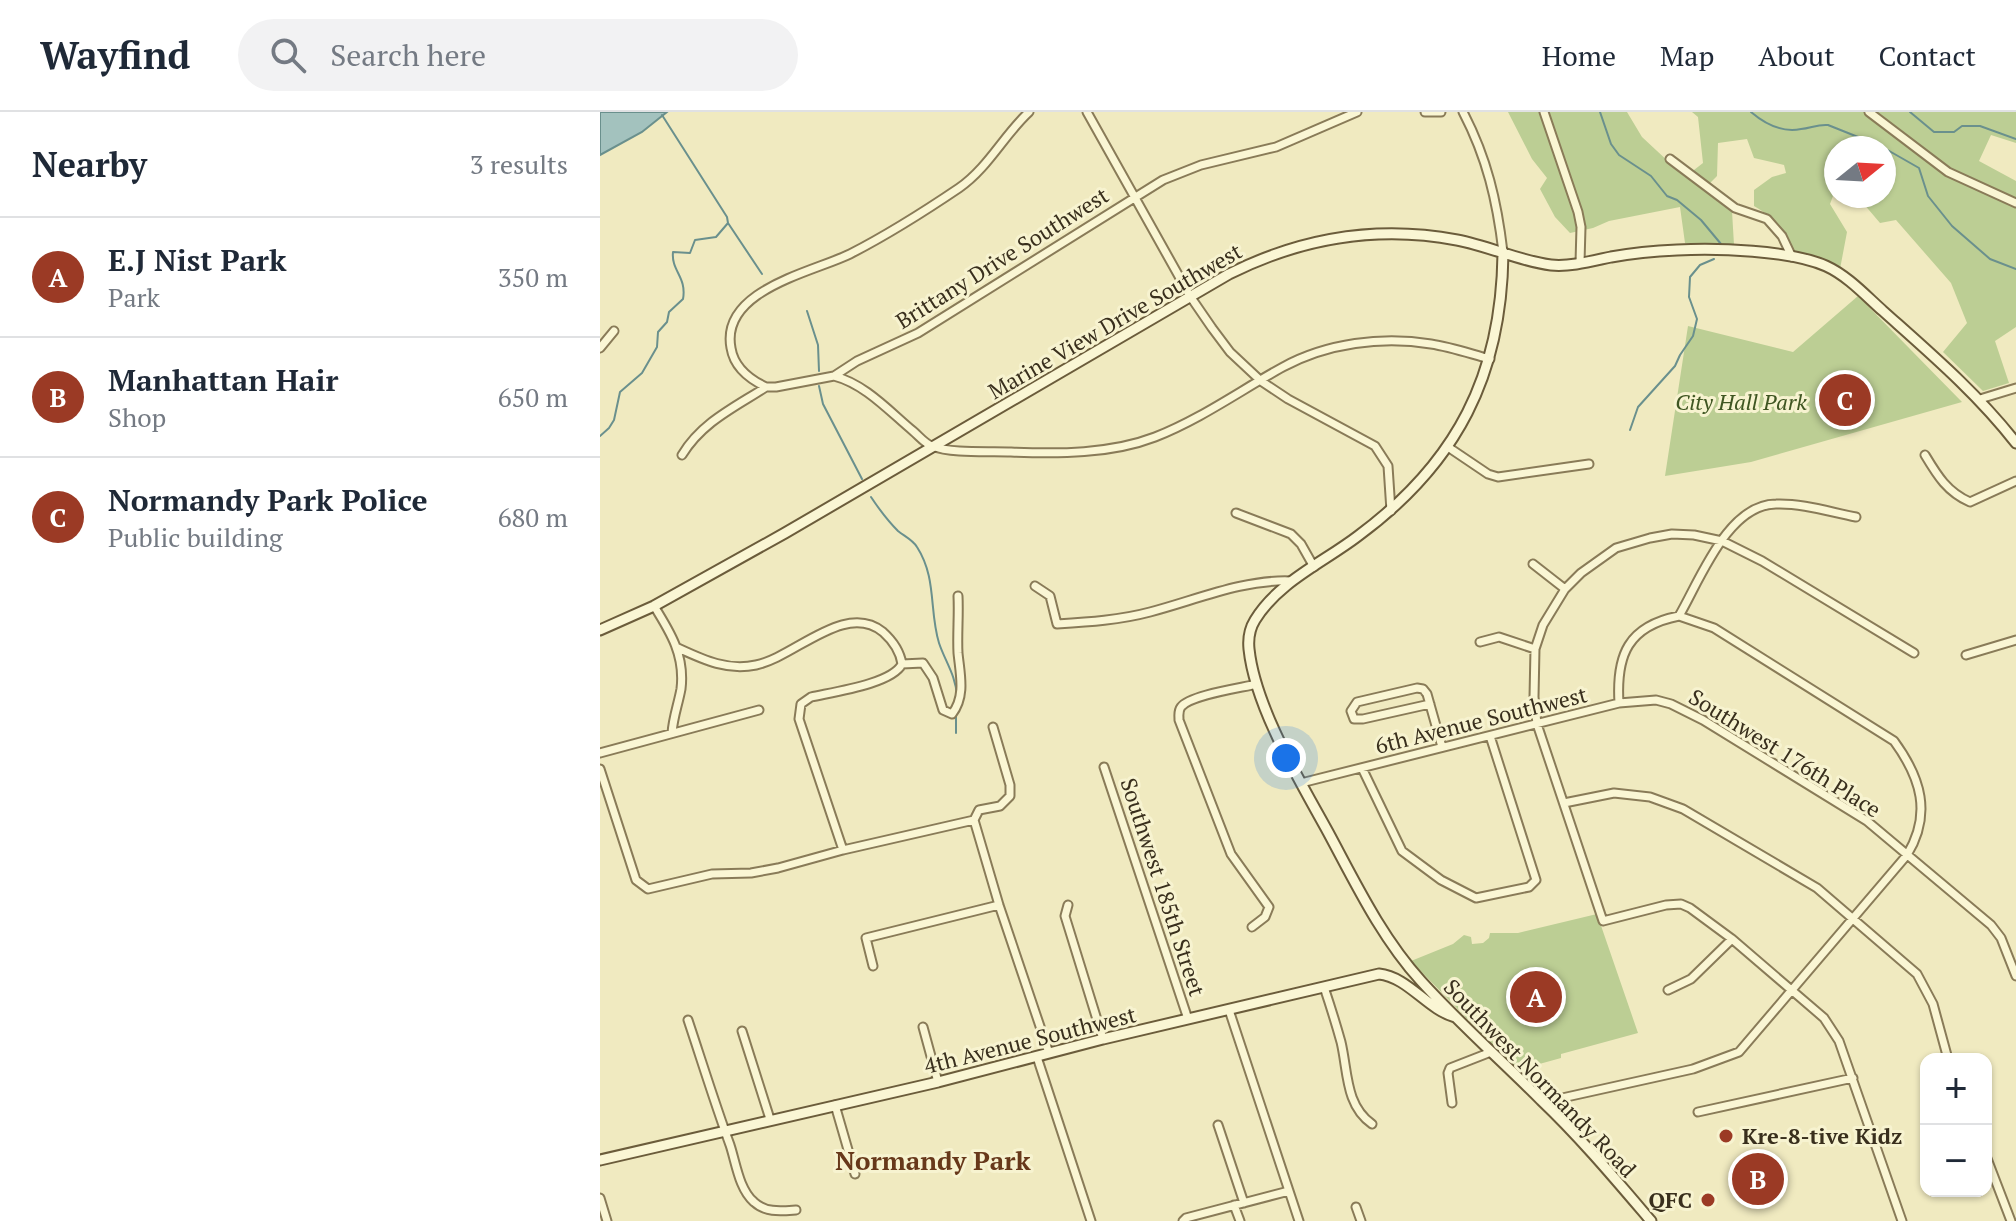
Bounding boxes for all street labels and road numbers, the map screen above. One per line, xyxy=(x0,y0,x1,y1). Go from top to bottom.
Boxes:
street label: Brittany Drive Southwest xyxy=(890,180,1114,335)
street label: Marine View Drive Southwest xyxy=(983,236,1247,405)
street label: 6th Avenue Southwest xyxy=(1372,679,1590,760)
street label: Southwest 176th Place xyxy=(1684,682,1887,823)
street label: Southwest 185th Street xyxy=(1114,774,1212,1000)
street label: Southwest Normandy Road xyxy=(1438,972,1643,1183)
street label: 4th Avenue Southwest xyxy=(921,999,1139,1080)

